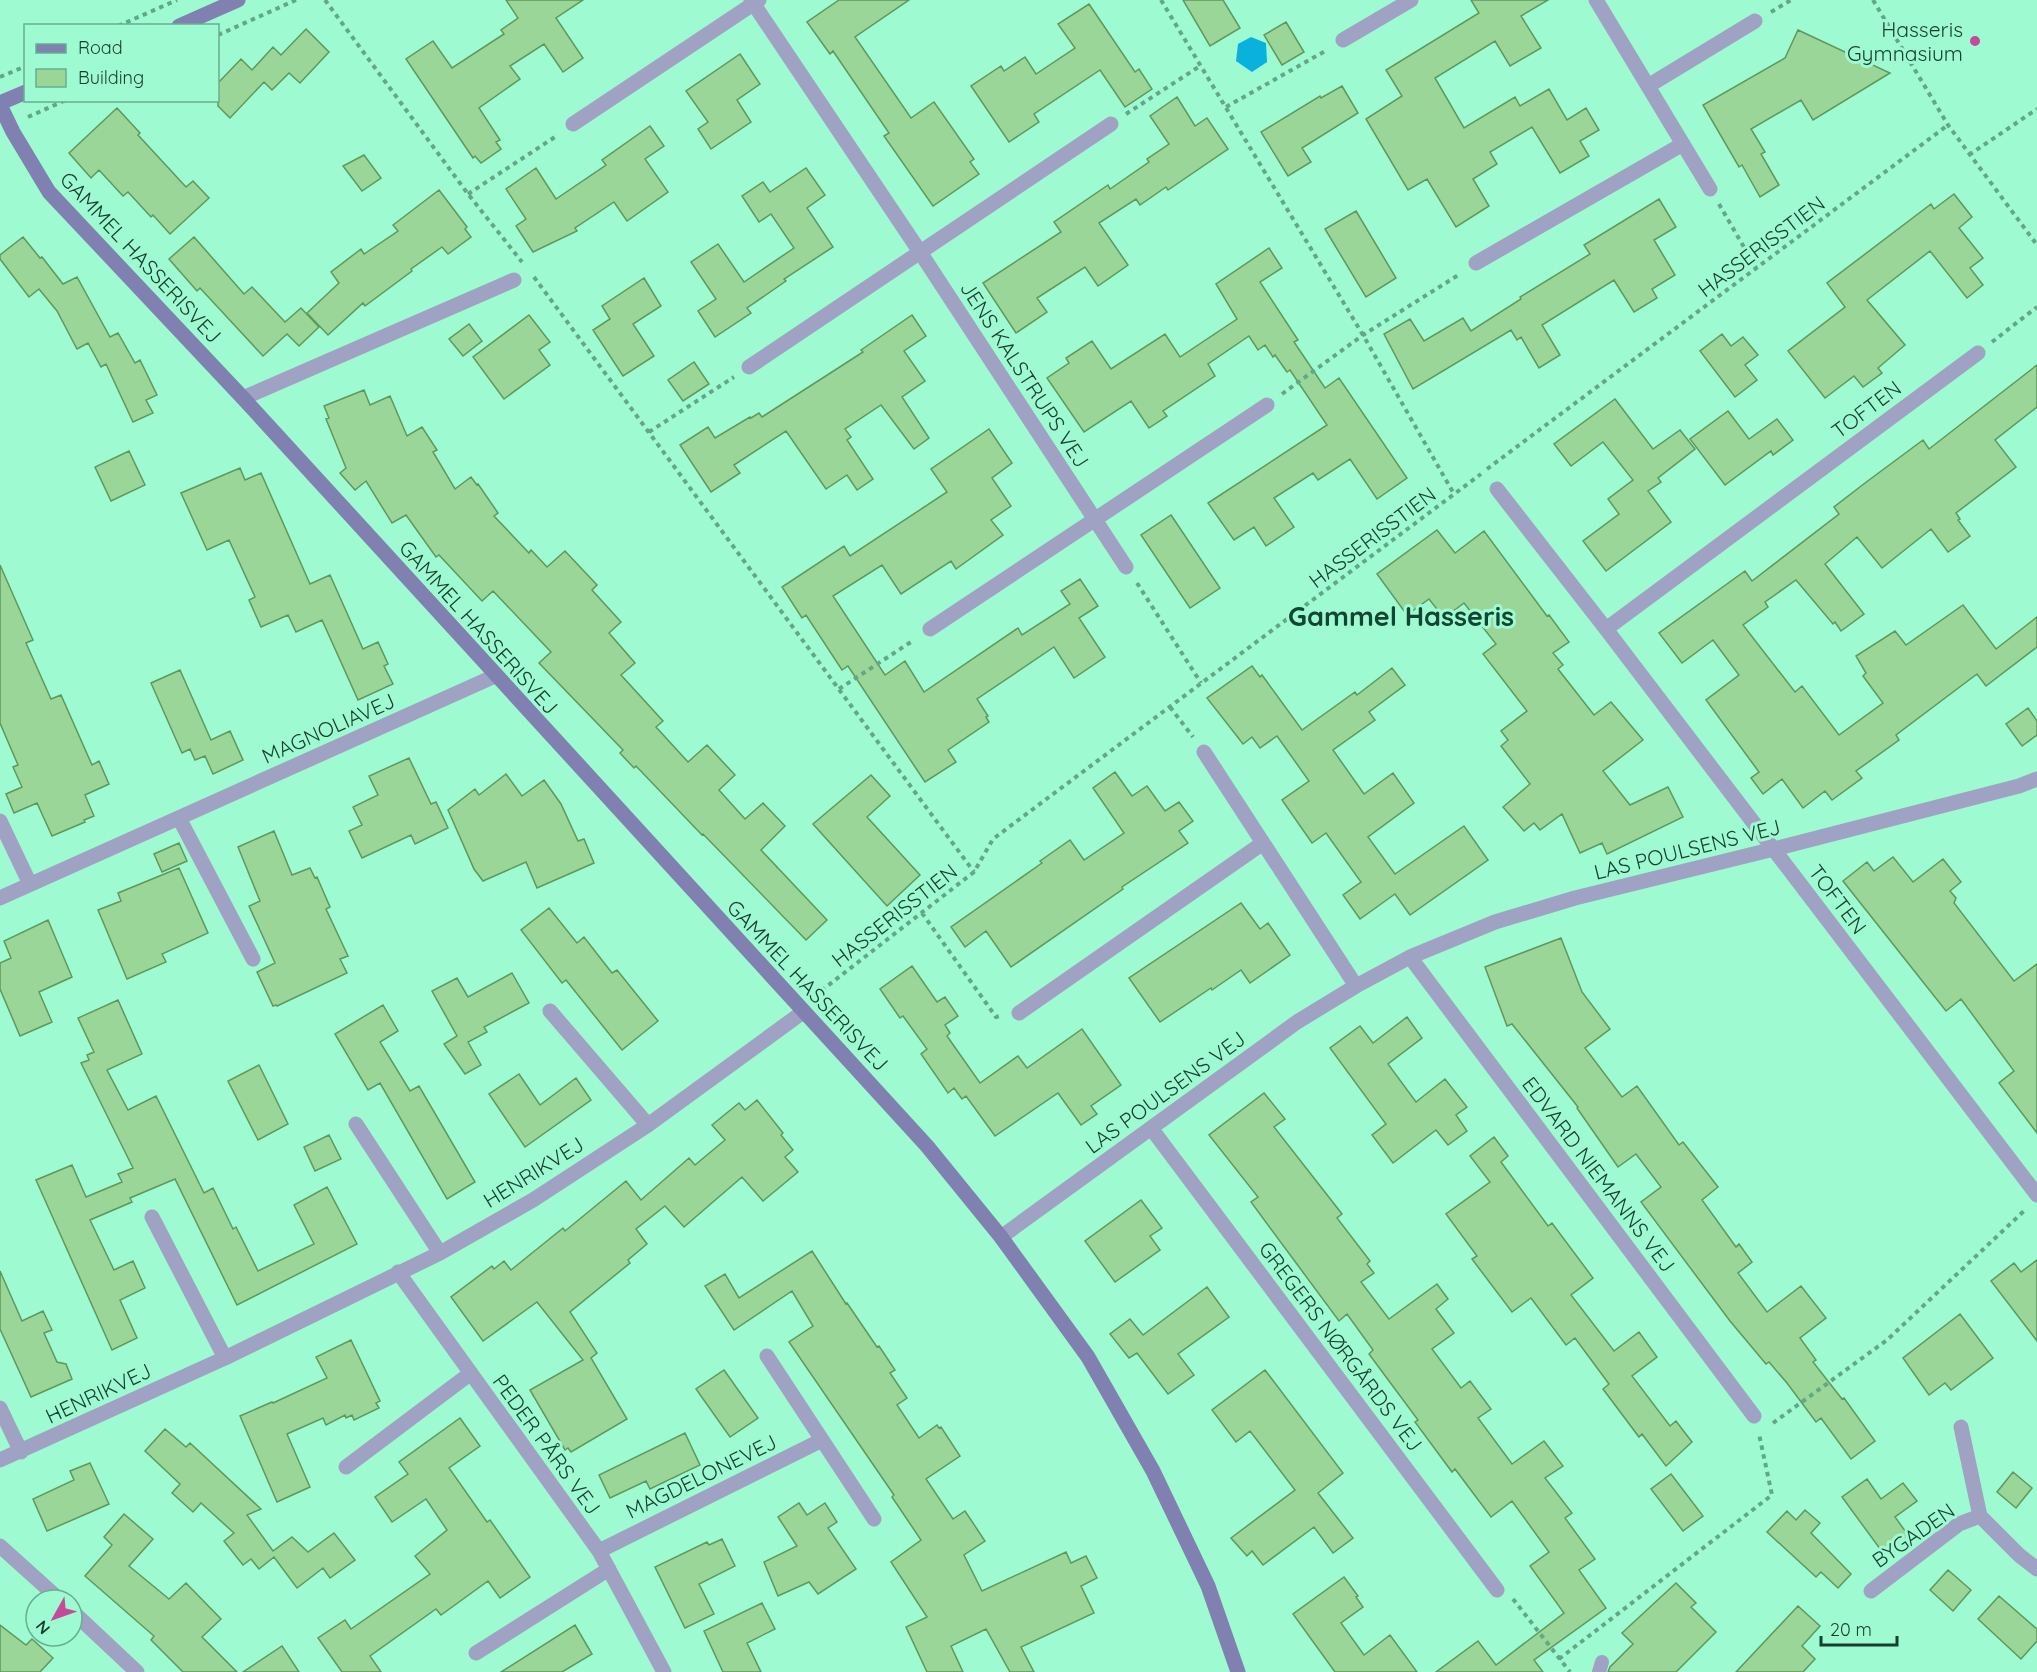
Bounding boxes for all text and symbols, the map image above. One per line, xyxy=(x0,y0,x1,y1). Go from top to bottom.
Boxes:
place label: Hasseris Gymnasium xyxy=(1847,16,1963,66)
legend xyxy=(24,24,219,102)
marker: Hasseris Gymnasium xyxy=(1968,34,1982,48)
text: Road xyxy=(78,36,123,59)
text: Building xyxy=(78,66,144,89)
street label: GAMMEL HASSERISVEJ xyxy=(55,166,227,348)
street label: HASSERISSTIEN xyxy=(1692,190,1830,302)
street label: JENS KALSTRUPS VEJ xyxy=(955,276,1095,472)
street label: TOFTEN xyxy=(1826,374,1906,444)
street label: HASSERISSTIEN xyxy=(1303,481,1441,593)
street label: GAMMEL HASSERISVEJ xyxy=(394,535,564,719)
district label: Gammel Hasseris xyxy=(1288,599,1514,633)
street label: MAGNOLIAVEJ xyxy=(258,687,398,769)
street label: LAS POULSENS VEJ xyxy=(1591,813,1783,885)
street label: HASSERISSTIEN xyxy=(826,858,962,972)
street label: TOFTEN xyxy=(1803,859,1873,939)
street label: GAMMEL HASSERISVEJ xyxy=(722,894,894,1076)
street label: LAS POULSENS VEJ xyxy=(1080,1025,1250,1159)
street label: EDVARD NIEMANNS VEJ xyxy=(1517,1071,1681,1277)
street label: HENRIKVEJ xyxy=(478,1131,588,1213)
street label: GREGERS NØRGÅRDS VEJ xyxy=(1254,1236,1428,1456)
street label: HENRIKVEJ xyxy=(41,1357,155,1429)
street label: PEDER PÅRS VEJ xyxy=(487,1369,607,1519)
street label: MAGDELONEVEJ xyxy=(621,1428,781,1524)
street label: BYGADEN xyxy=(1867,1497,1959,1573)
north arrow xyxy=(24,1588,84,1648)
scale bar xyxy=(1821,1609,1898,1647)
text: N xyxy=(31,1617,54,1639)
text: 20 m xyxy=(1830,1618,1872,1641)

